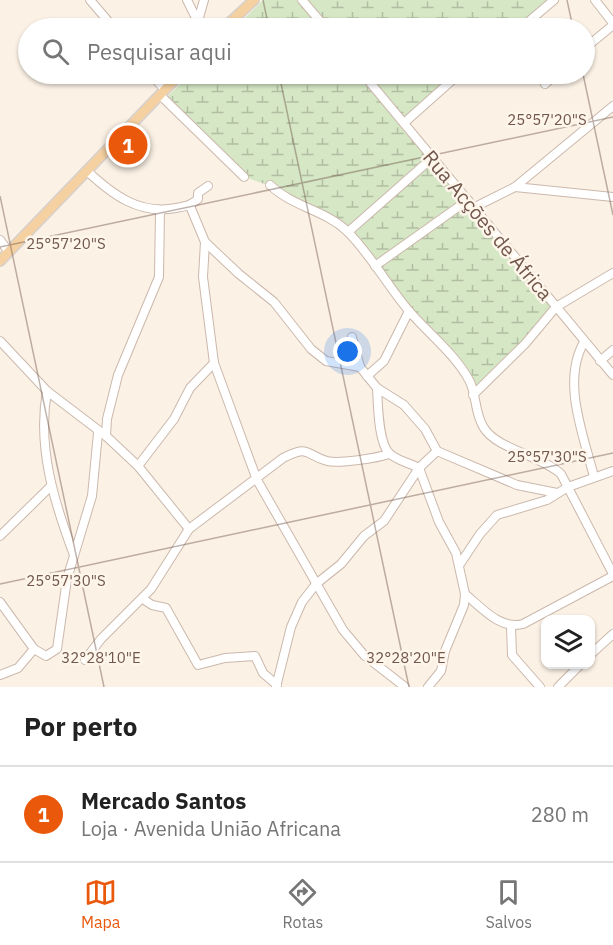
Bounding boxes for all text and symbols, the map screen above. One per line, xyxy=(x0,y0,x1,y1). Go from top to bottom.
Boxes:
search box xyxy=(18,18,595,84)
icon: search xyxy=(39,35,72,68)
text: Pesquisar aqui xyxy=(87,37,232,66)
text: 25°57'20"S xyxy=(507,110,587,129)
pin: 1 xyxy=(108,122,148,168)
street label: Rua Acções de África xyxy=(417,144,559,306)
text: 25°57'20"S xyxy=(26,234,106,253)
your location xyxy=(333,337,362,366)
text: 25°57'30"S xyxy=(507,447,587,466)
text: 25°57'30"S xyxy=(26,571,106,590)
map controls xyxy=(541,615,595,669)
button: layers xyxy=(541,615,595,669)
text: 32°28'10"E xyxy=(61,648,141,667)
text: 32°28'20"E xyxy=(366,648,446,667)
text: Por perto xyxy=(24,709,137,743)
text: Mercado Santos xyxy=(81,786,246,815)
text: 1 xyxy=(38,801,50,828)
text: 280 m xyxy=(531,801,589,828)
text: Loja · Avenida União Africana xyxy=(81,815,341,842)
tab: Mapa xyxy=(81,876,120,932)
tab: Rotas xyxy=(282,876,323,932)
tab: Salvos xyxy=(485,876,532,932)

